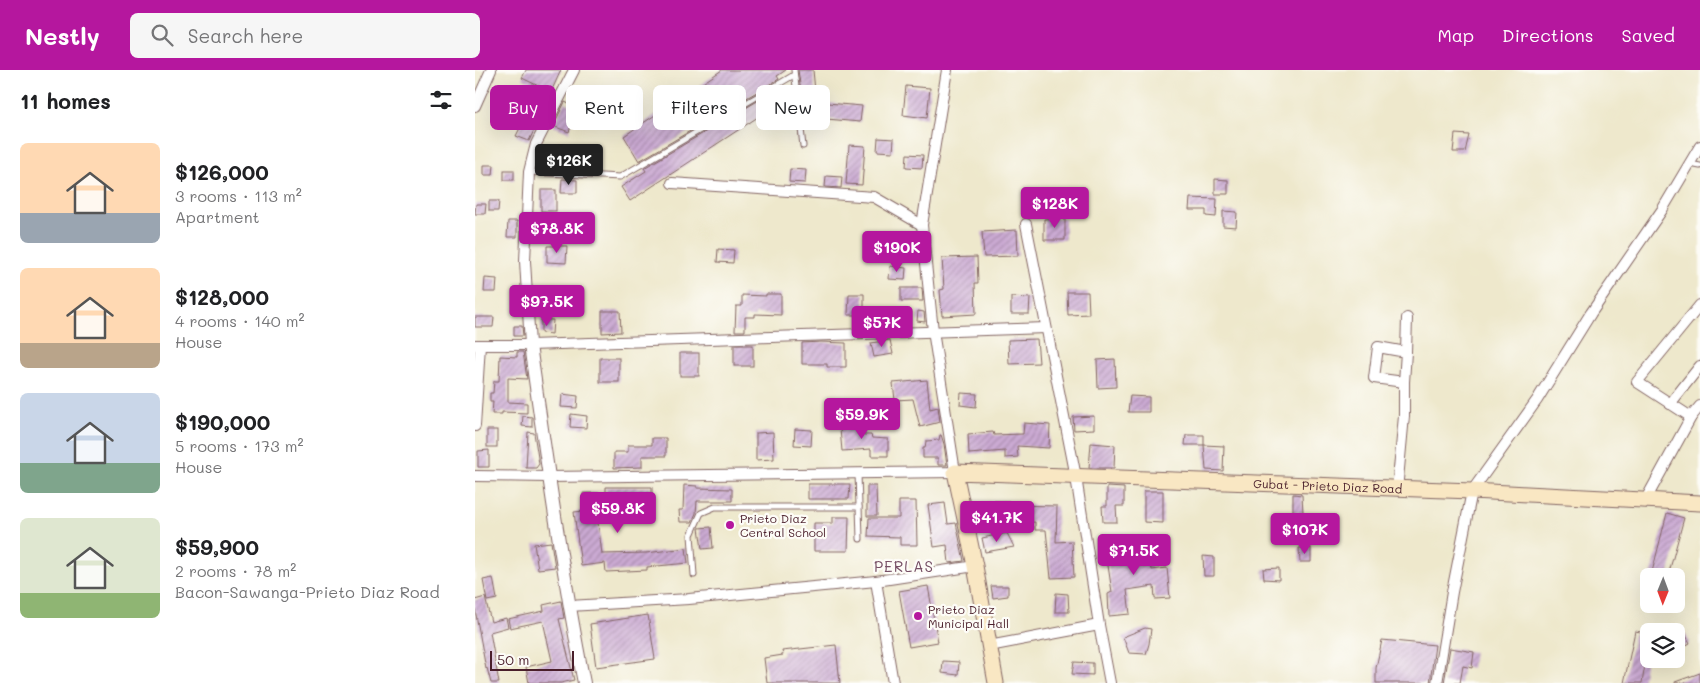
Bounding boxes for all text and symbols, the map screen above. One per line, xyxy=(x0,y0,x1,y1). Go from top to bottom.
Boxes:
search box xyxy=(130,13,480,58)
text: Nestly xyxy=(25,20,100,51)
icon: search xyxy=(148,21,176,49)
text: Search here xyxy=(188,23,303,48)
text: Map xyxy=(1437,23,1474,47)
text: Directions xyxy=(1502,23,1594,47)
text: Saved xyxy=(1622,23,1675,47)
chip: Buy xyxy=(490,85,556,130)
chip: Rent xyxy=(566,85,643,130)
chip: Filters xyxy=(653,85,746,130)
chip: New xyxy=(756,85,830,130)
icon: filters xyxy=(427,86,455,114)
text: 11 homes xyxy=(20,87,111,114)
pin: $126K xyxy=(534,144,604,186)
text: $126K xyxy=(546,149,592,170)
text: $126,000 xyxy=(175,158,269,185)
icon: home xyxy=(60,163,120,223)
text: 3 rooms · 113 m² xyxy=(175,185,302,206)
pin: $128K xyxy=(1020,186,1090,229)
text: $128K xyxy=(1032,192,1078,213)
text: Apartment xyxy=(175,206,260,227)
pin: $78.8K xyxy=(516,212,598,254)
text: $78.8K xyxy=(530,217,584,238)
pin: $190K xyxy=(862,230,932,273)
text: $190K xyxy=(873,236,921,257)
text: $128,000 xyxy=(175,283,269,310)
pin: $97.5K xyxy=(506,284,588,327)
icon: home xyxy=(60,288,120,348)
text: $97.5K xyxy=(520,290,574,311)
pin: $57K xyxy=(852,306,912,348)
text: 4 rooms · 140 m² xyxy=(175,310,305,331)
text: $57K xyxy=(863,311,901,332)
text: House xyxy=(175,331,222,352)
pin: $59.9K xyxy=(821,398,903,440)
text: $59.9K xyxy=(835,403,889,424)
text: $190,000 xyxy=(175,408,270,435)
icon: home xyxy=(60,413,120,473)
text: 5 rooms · 173 m² xyxy=(175,435,304,456)
text: House xyxy=(175,456,222,477)
street label: Gubat - Prieto Diaz Road xyxy=(1253,475,1403,496)
pin: $59.8K xyxy=(577,492,659,534)
text: $59.8K xyxy=(591,497,645,518)
pin: $41.7K xyxy=(956,500,1038,543)
text: $41.7K xyxy=(971,506,1023,527)
place label: Prieto Diaz Central School xyxy=(740,510,826,540)
pin: $107K xyxy=(1270,512,1340,555)
text: $107K xyxy=(1282,518,1328,539)
marker: Prieto Diaz Central School xyxy=(724,519,736,531)
text: $59,900 xyxy=(175,533,259,560)
pin: $71.5K xyxy=(1093,534,1175,576)
icon: home xyxy=(60,538,120,598)
text: $71.5K xyxy=(1109,539,1159,560)
district label: PERLAS xyxy=(874,556,934,576)
text: 2 rooms · 78 m² xyxy=(175,560,296,581)
north arrow xyxy=(1640,568,1685,612)
map controls xyxy=(1640,568,1685,668)
text: Bacon-Sawanga-Prieto Diaz Road xyxy=(175,581,440,602)
place label: Prieto Diaz Municipal Hall xyxy=(928,601,1009,631)
marker: Prieto Diaz Municipal Hall xyxy=(912,610,924,622)
button: layers xyxy=(1640,623,1685,668)
scale bar xyxy=(490,648,574,671)
text: 50 m xyxy=(497,650,529,669)

